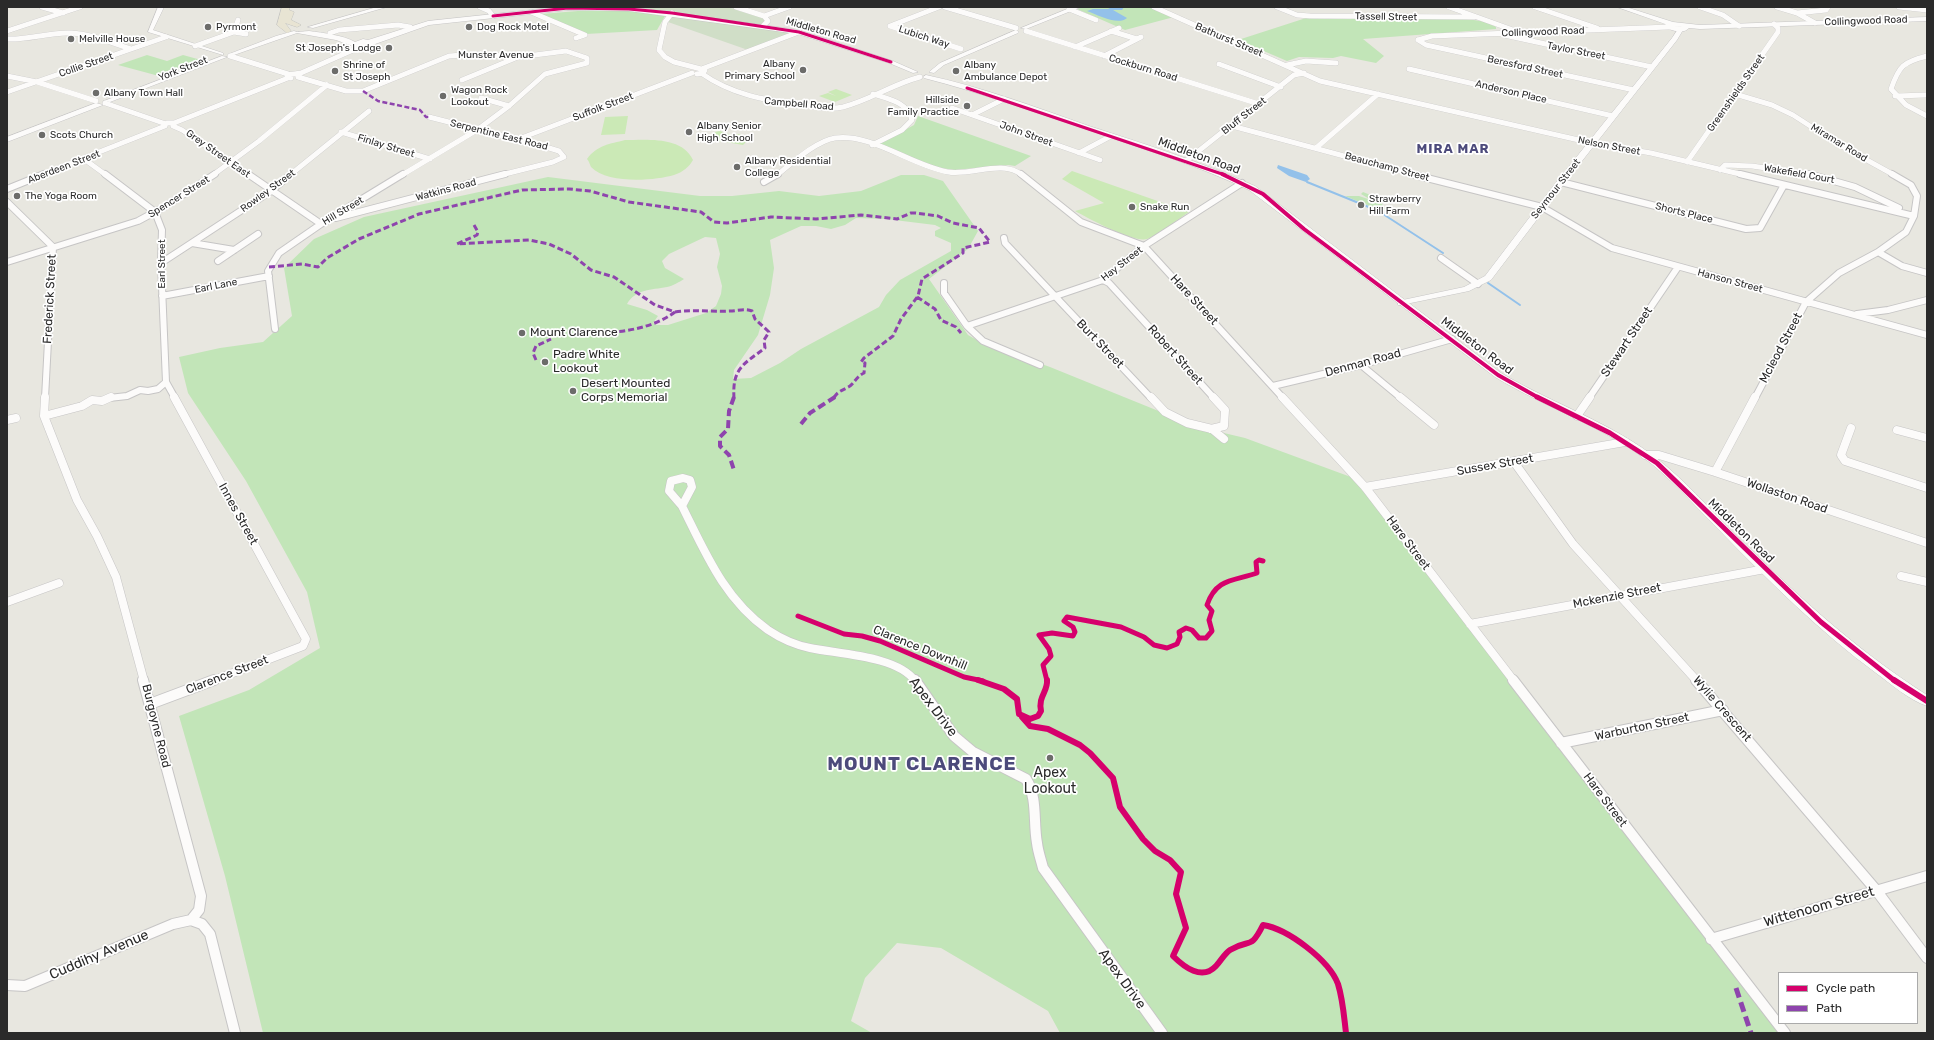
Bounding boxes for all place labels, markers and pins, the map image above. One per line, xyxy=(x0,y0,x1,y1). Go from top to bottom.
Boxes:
place label: Pyrmont xyxy=(216,21,256,33)
place label: Dog Rock Motel xyxy=(477,21,549,33)
marker: Pyrmont xyxy=(203,22,213,32)
marker: Dog Rock Motel xyxy=(464,22,474,32)
place label: Melville House xyxy=(79,33,145,45)
marker: Melville House xyxy=(66,34,76,44)
place label: St Joseph's Lodge xyxy=(296,42,381,54)
marker: St Joseph's Lodge xyxy=(384,43,394,53)
place label: Albany Primary School xyxy=(724,58,795,82)
place label: Shrine of St Joseph xyxy=(343,59,390,82)
place label: Albany Ambulance Depot xyxy=(964,59,1047,82)
marker: Albany Primary School xyxy=(798,65,808,75)
marker: Shrine of St Joseph xyxy=(330,66,340,76)
marker: Albany Ambulance Depot xyxy=(951,66,961,76)
place label: Wagon Rock Lookout xyxy=(451,84,507,108)
place label: Albany Town Hall xyxy=(104,87,183,99)
marker: Albany Town Hall xyxy=(91,88,101,98)
marker: Wagon Rock Lookout xyxy=(438,91,448,101)
place label: Hillside Family Practice xyxy=(888,94,959,118)
marker: Hillside Family Practice xyxy=(962,101,972,111)
place label: Albany Senior High School xyxy=(697,120,761,144)
marker: Albany Senior High School xyxy=(684,127,694,137)
place label: Scots Church xyxy=(50,129,113,141)
marker: Scots Church xyxy=(37,130,47,140)
place label: Albany Residential College xyxy=(745,155,831,178)
marker: Albany Residential College xyxy=(732,162,742,172)
place label: The Yoga Room xyxy=(25,190,97,202)
marker: The Yoga Room xyxy=(12,191,22,201)
place label: Strawberry Hill Farm xyxy=(1369,193,1421,216)
marker: Strawberry Hill Farm xyxy=(1356,200,1366,210)
place label: Snake Run xyxy=(1140,201,1189,213)
marker: Snake Run xyxy=(1127,202,1137,212)
place label: Mount Clarence xyxy=(530,326,618,340)
marker: Mount Clarence xyxy=(517,328,527,338)
place label: Padre White Lookout xyxy=(553,348,620,376)
marker: Padre White Lookout xyxy=(540,357,550,367)
place label: Desert Mounted Corps Memorial xyxy=(581,377,670,405)
marker: Desert Mounted Corps Memorial xyxy=(568,386,578,396)
marker: Apex Lookout xyxy=(1045,753,1055,763)
place label: Apex Lookout xyxy=(1024,765,1076,798)

